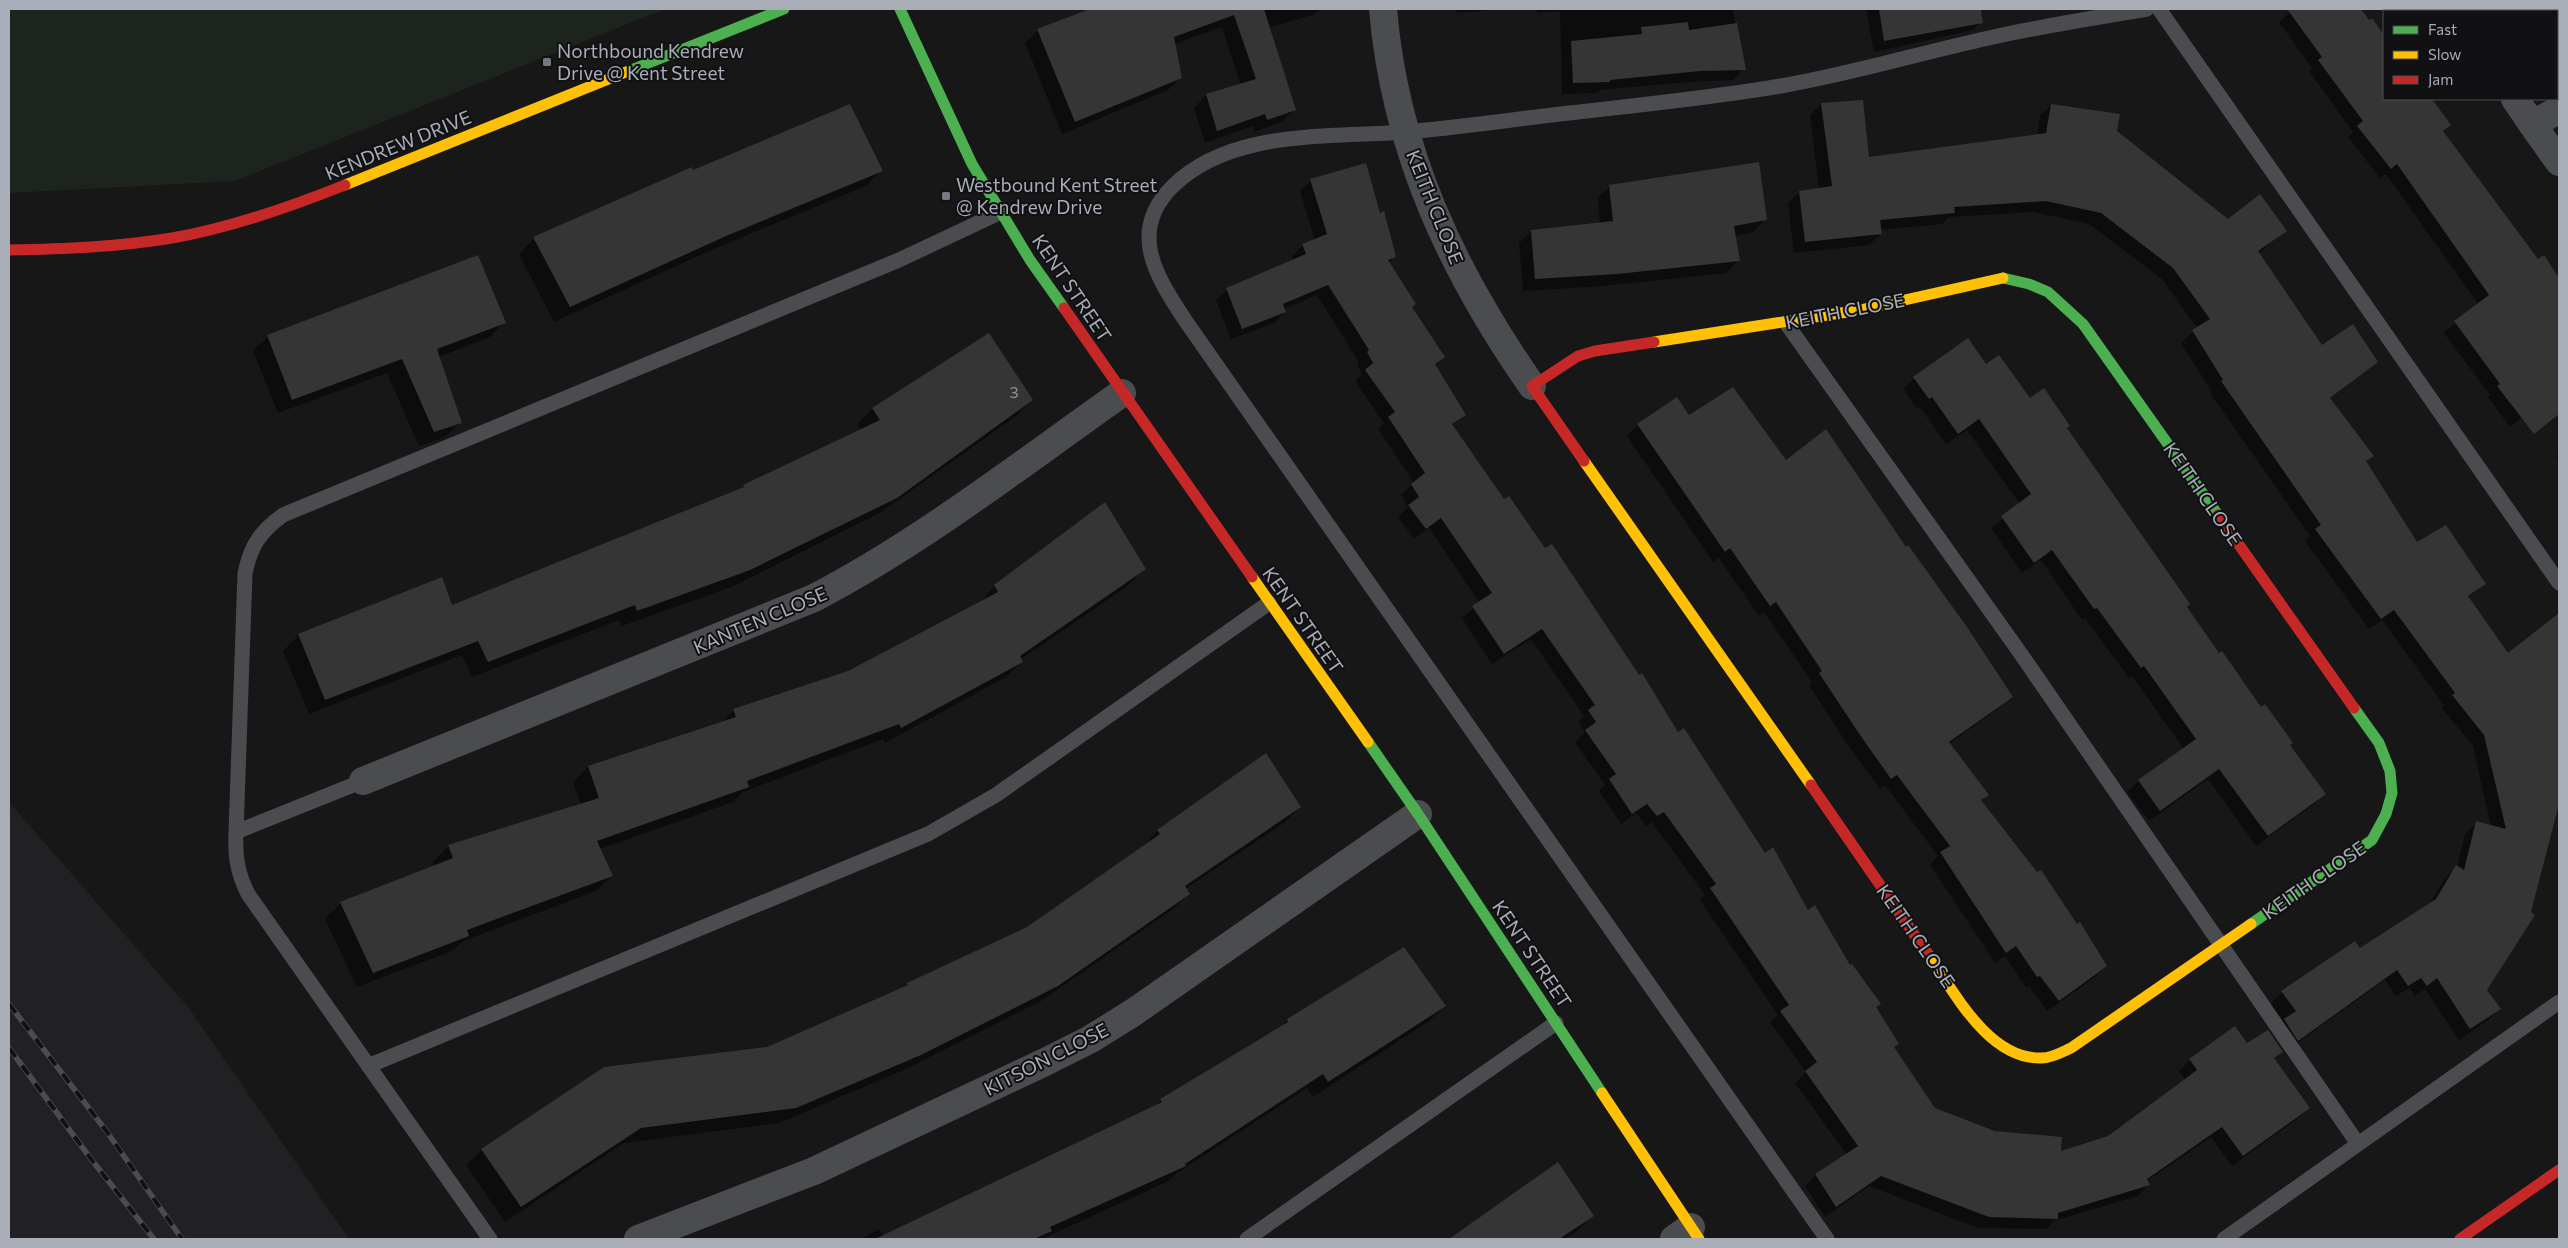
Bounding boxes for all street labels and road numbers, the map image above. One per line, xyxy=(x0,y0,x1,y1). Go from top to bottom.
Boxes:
street label: KENDREW DRIVE xyxy=(321,105,474,184)
street label: KEITH CLOSE xyxy=(1402,146,1469,267)
street label: KENT STREET xyxy=(1028,230,1117,346)
street label: KEITH CLOSE xyxy=(1783,288,1906,333)
street label: KEITH CLOSE xyxy=(2159,438,2247,550)
street label: KENT STREET xyxy=(1258,562,1349,677)
street label: KANTEN CLOSE xyxy=(689,581,830,658)
street label: KEITH CLOSE xyxy=(2258,836,2370,924)
street label: KEITH CLOSE xyxy=(1872,880,1960,992)
street label: KENT STREET xyxy=(1488,896,1577,1012)
street label: KITSON CLOSE xyxy=(980,1017,1112,1100)

